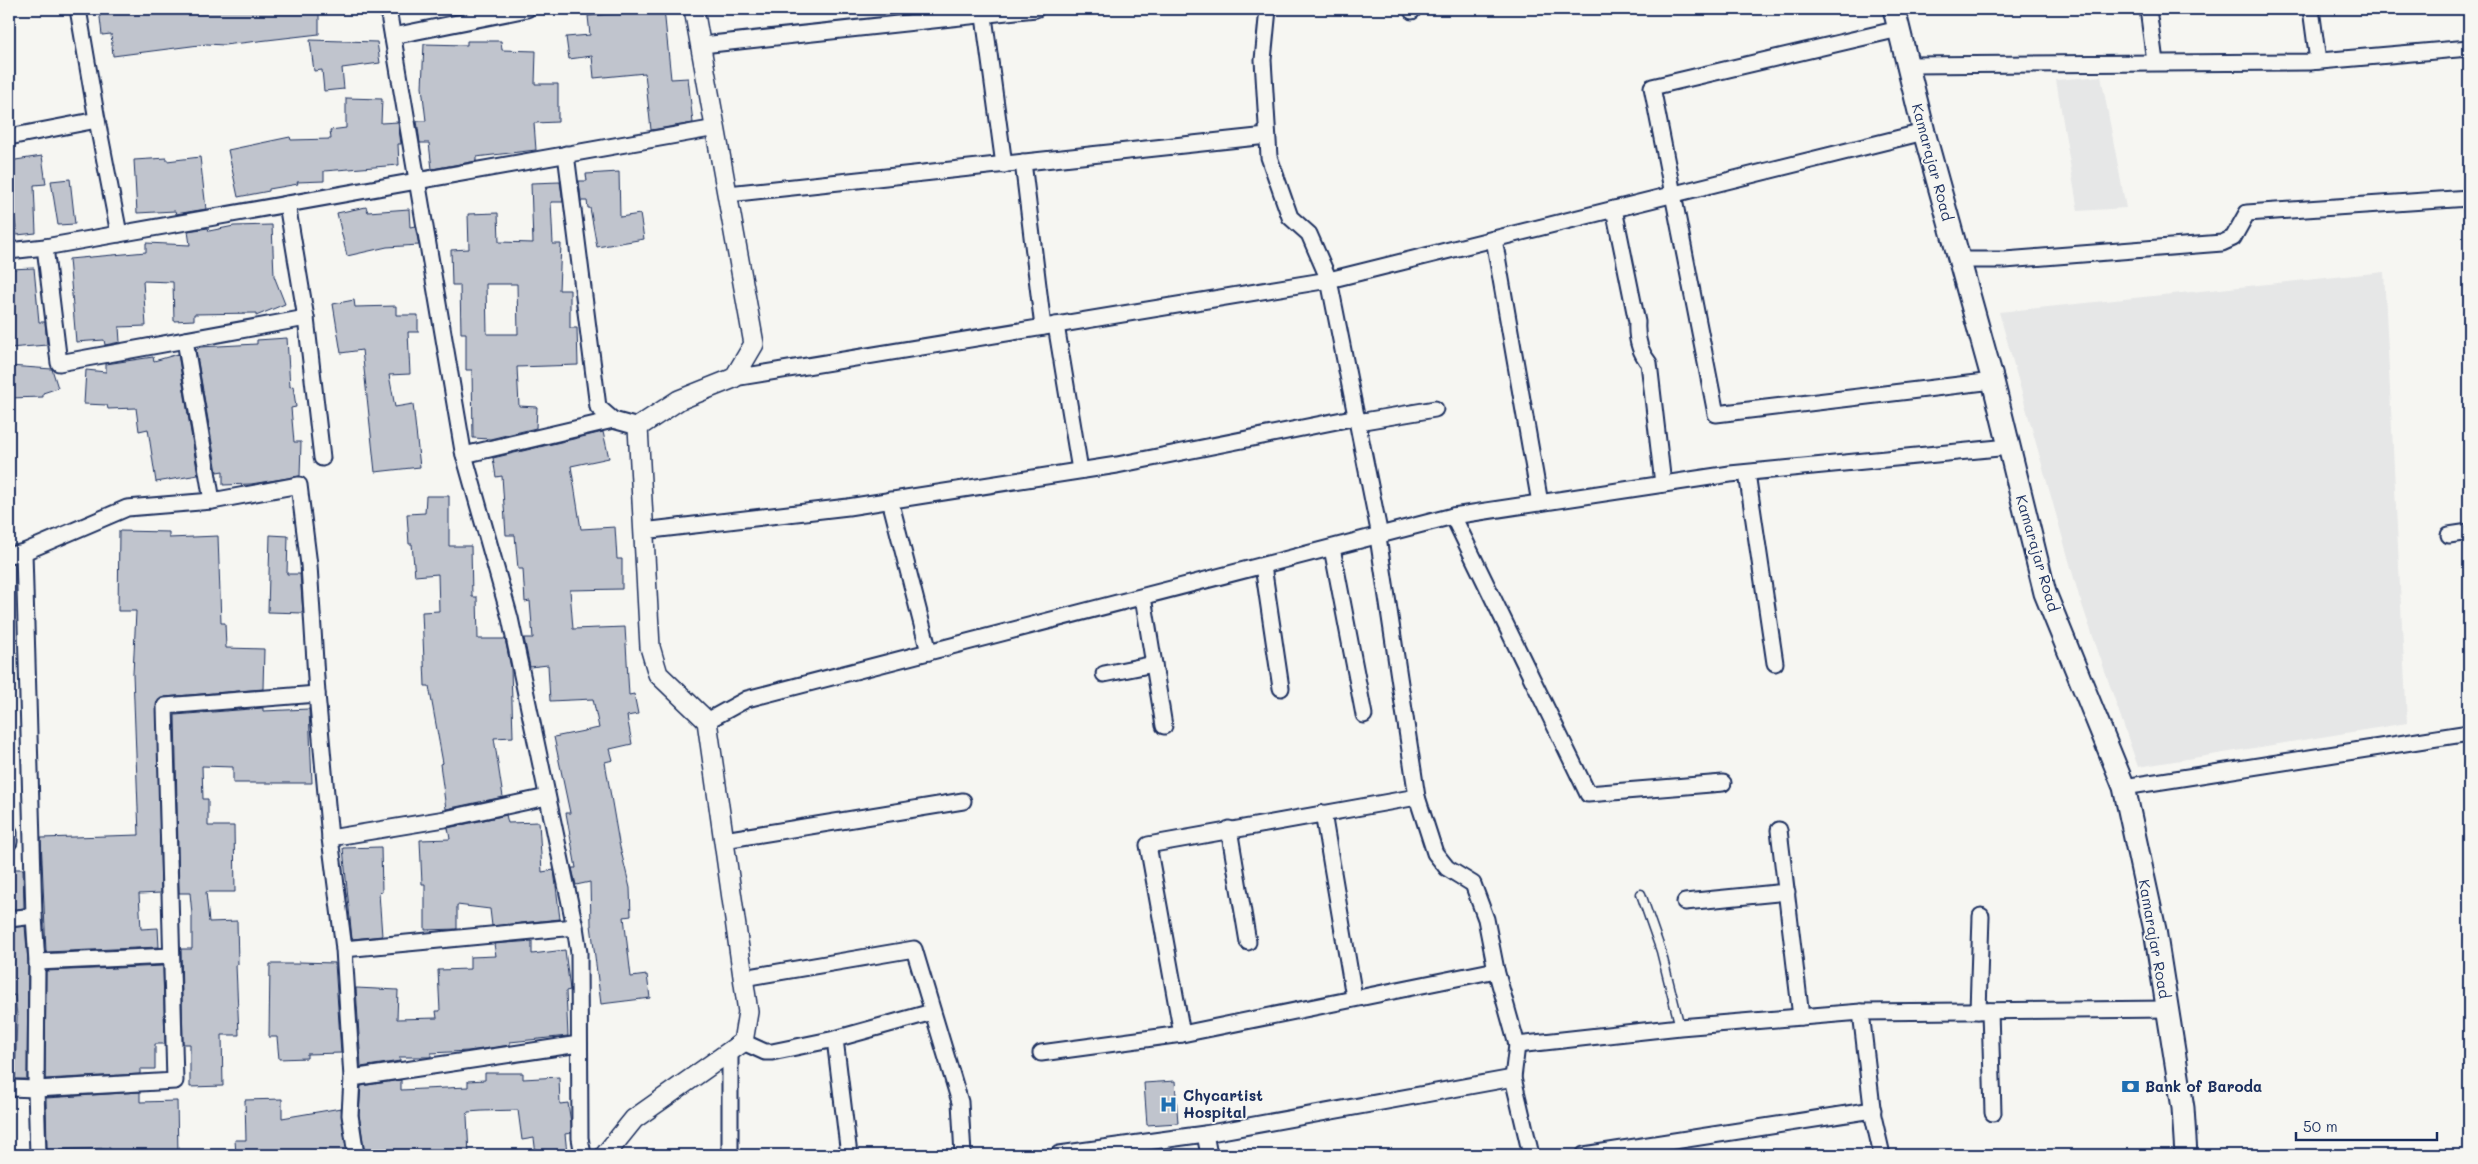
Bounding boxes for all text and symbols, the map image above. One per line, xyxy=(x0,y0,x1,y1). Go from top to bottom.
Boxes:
street label: Kamarajar Road xyxy=(1908,101,1958,223)
street label: Kamarajar Road xyxy=(2012,492,2064,614)
street label: Kamarajar Road xyxy=(2135,878,2175,1000)
bank icon: Bank of Baroda xyxy=(2121,1076,2141,1096)
place label: Bank of Baroda xyxy=(2145,1076,2262,1096)
place label: Chycartist Hospital xyxy=(1183,1085,1263,1122)
hospital icon: Chycartist Hospital xyxy=(1159,1094,1179,1114)
scale bar xyxy=(2296,1109,2437,1141)
text: 50 m xyxy=(2303,1116,2338,1136)

